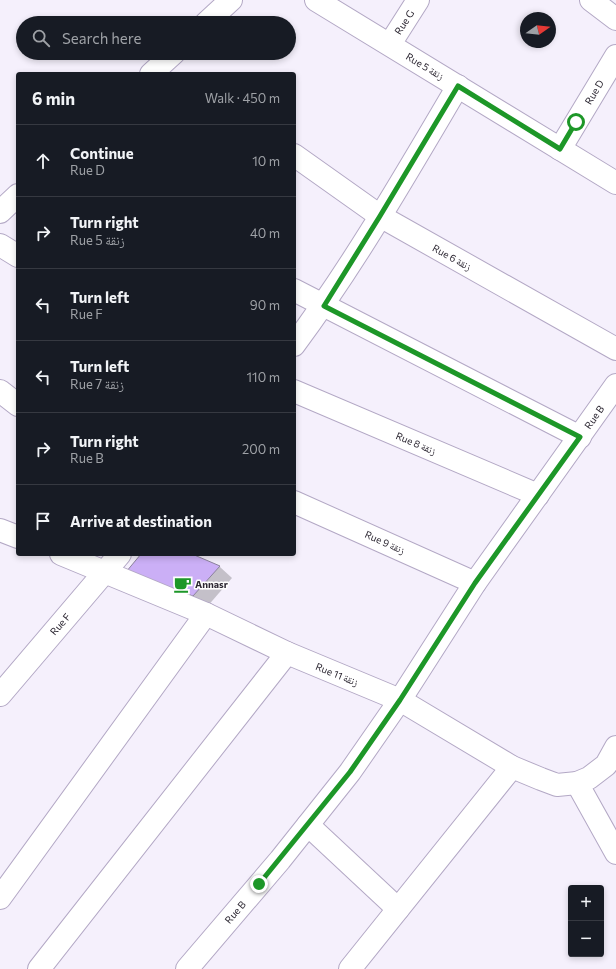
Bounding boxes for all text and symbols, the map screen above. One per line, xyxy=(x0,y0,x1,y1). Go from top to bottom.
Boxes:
street label: Rue G xyxy=(392,8,416,36)
north arrow xyxy=(520,12,556,48)
search box xyxy=(16,16,296,60)
icon: search xyxy=(30,27,52,49)
text: Search here xyxy=(62,29,141,47)
street label: Rue 5 زنقة xyxy=(404,50,446,82)
street label: Rue D xyxy=(582,77,606,107)
text: 6 min xyxy=(32,88,75,109)
text: Walk · 450 m xyxy=(205,90,280,106)
route start xyxy=(567,113,585,131)
text: Continue xyxy=(70,144,134,162)
icon: ahead xyxy=(32,150,54,172)
text: 10 m xyxy=(252,153,280,169)
text: Rue D xyxy=(70,162,105,178)
text: Turn right xyxy=(70,213,139,231)
icon: right xyxy=(32,222,54,244)
text: 40 m xyxy=(250,225,280,241)
text: Rue 5 زنقة xyxy=(70,232,125,248)
street label: Rue 6 زنقة xyxy=(431,241,474,273)
text: Turn left xyxy=(70,288,129,306)
icon: left xyxy=(32,294,54,316)
text: 90 m xyxy=(250,297,280,313)
text: Rue F xyxy=(70,306,103,322)
text: Turn left xyxy=(70,357,129,375)
icon: left xyxy=(32,366,54,388)
text: 110 m xyxy=(247,369,280,385)
text: Rue 7 زنقة xyxy=(70,376,124,392)
street label: Rue B xyxy=(582,403,607,431)
street label: Rue 8 زنقة xyxy=(394,429,438,457)
text: Turn right xyxy=(70,432,139,450)
icon: right xyxy=(32,438,54,460)
text: 200 m xyxy=(242,441,280,457)
text: Rue B xyxy=(70,450,104,466)
icon: arrive xyxy=(32,510,54,532)
text: Arrive at destination xyxy=(70,512,212,530)
street label: Rue 9 زنقة xyxy=(363,528,407,556)
cafe icon: Annasr xyxy=(172,574,192,594)
place label: Annasr xyxy=(195,578,228,590)
street label: Rue F xyxy=(47,610,73,637)
street label: Rue 11 زنقة xyxy=(314,660,360,688)
route end xyxy=(250,875,268,893)
map controls xyxy=(568,885,604,957)
button: + xyxy=(568,885,604,921)
street label: Rue B xyxy=(222,898,248,926)
button: − xyxy=(568,921,604,957)

